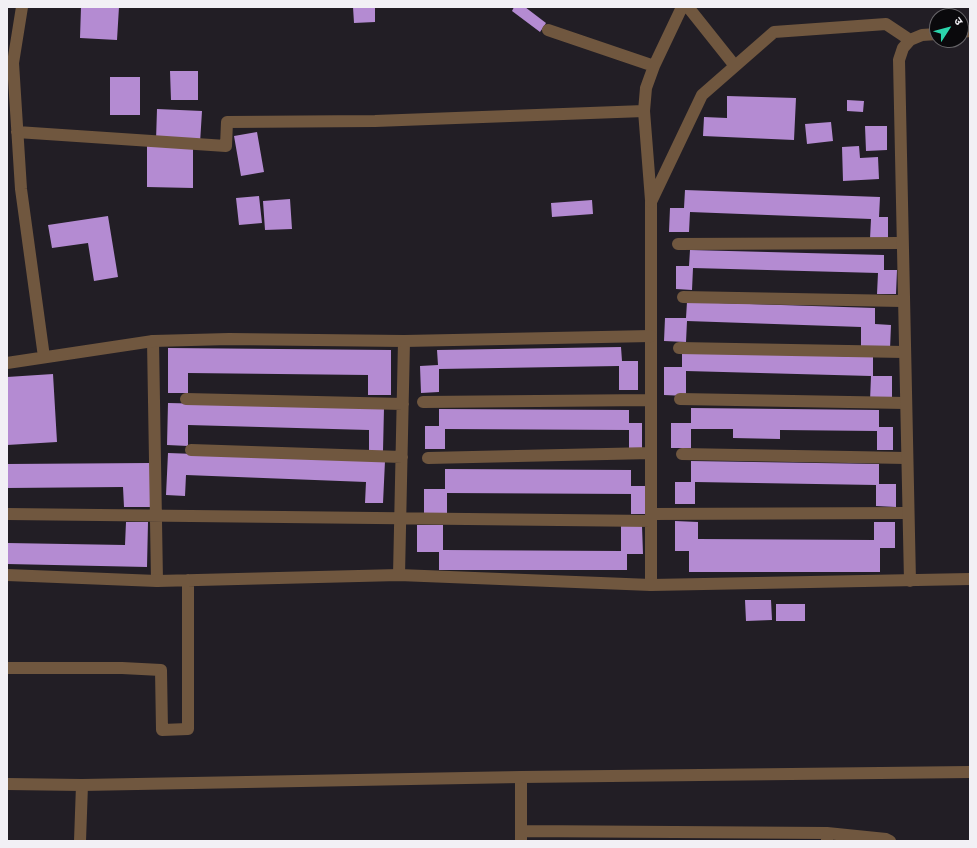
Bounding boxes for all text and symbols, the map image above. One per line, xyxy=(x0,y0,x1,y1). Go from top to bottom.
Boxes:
north arrow xyxy=(929,8,969,48)
text: उ xyxy=(951,15,965,28)

